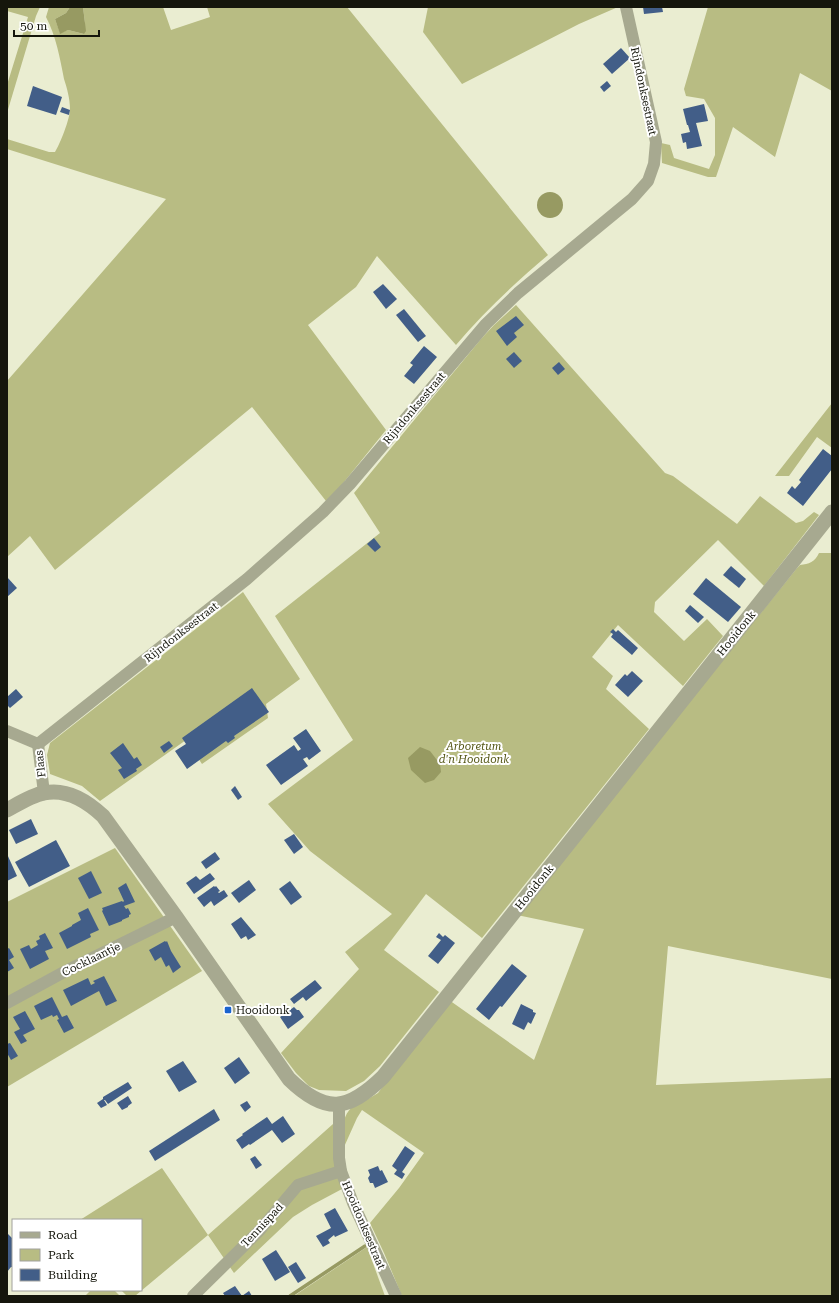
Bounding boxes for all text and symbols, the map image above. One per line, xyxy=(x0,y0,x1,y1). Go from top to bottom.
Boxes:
scale bar xyxy=(14,12,99,38)
text: 50 m xyxy=(20,19,47,33)
street label: Rijndonksestraat xyxy=(628,46,659,136)
street label: Rijndonksestraat xyxy=(381,370,448,447)
street label: Rijndonksestraat xyxy=(142,600,221,665)
street label: Hooidonk xyxy=(714,608,758,658)
park label: Arboretum d'n Hooidonk xyxy=(439,740,509,766)
street label: Flaas xyxy=(33,750,48,778)
street label: Hooidonk xyxy=(512,862,556,912)
street label: Cocklaantje xyxy=(60,940,123,979)
place label: Hooidonk xyxy=(236,1004,290,1017)
marker: Hooidonk xyxy=(223,1005,233,1015)
street label: Hooidonksestraat xyxy=(339,1179,388,1271)
street label: Tennispad xyxy=(239,1201,286,1250)
legend xyxy=(12,1219,142,1291)
text: Road xyxy=(48,1228,78,1242)
text: Park xyxy=(48,1248,75,1262)
text: Building xyxy=(48,1268,97,1282)

